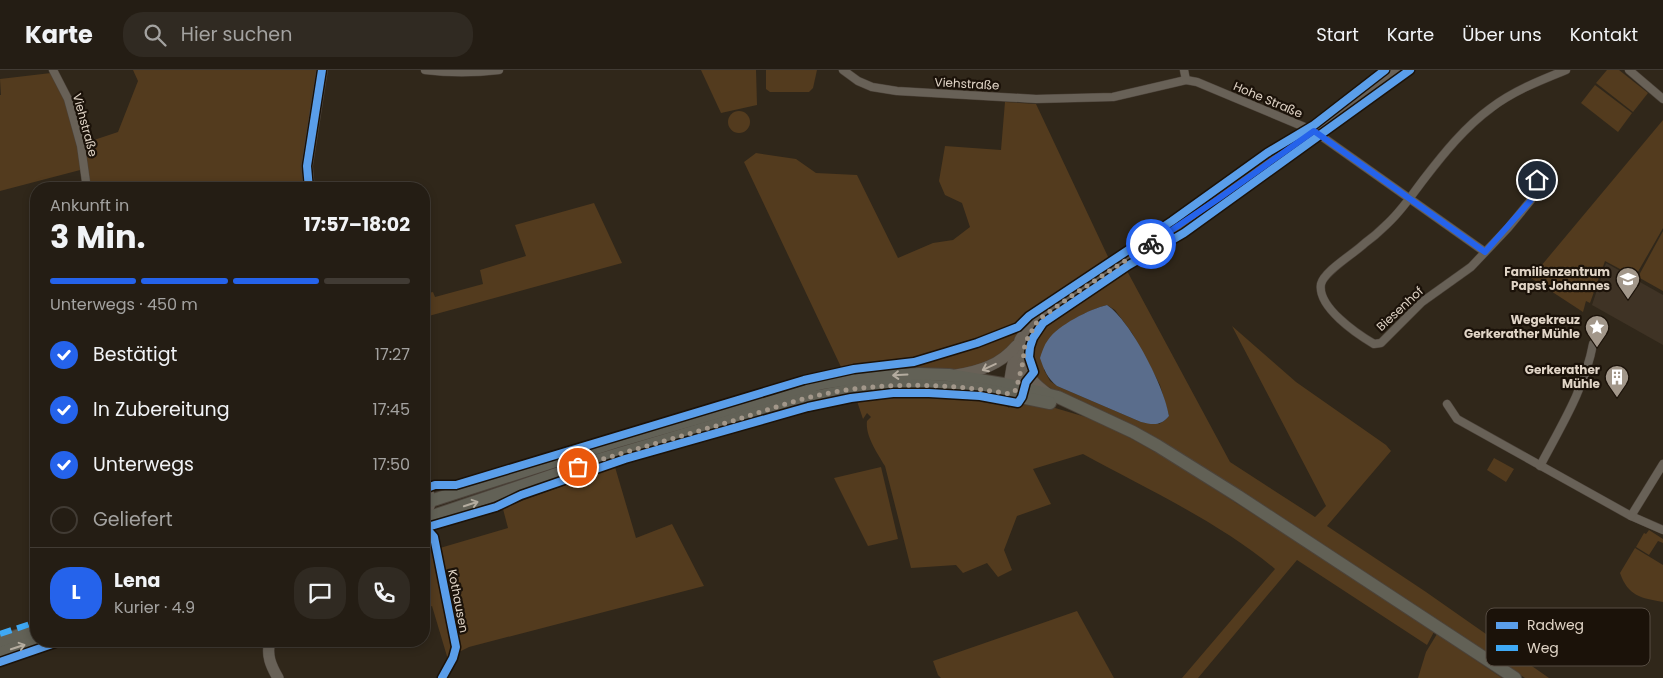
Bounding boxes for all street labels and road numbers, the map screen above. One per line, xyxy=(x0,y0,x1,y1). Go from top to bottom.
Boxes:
street label: Viehstraße xyxy=(934,73,1000,94)
street label: Hohe Straße xyxy=(1231,77,1306,122)
street label: Viehstraße xyxy=(69,91,102,158)
street label: Biesenhof xyxy=(1372,282,1427,335)
street label: Kothausen xyxy=(444,568,473,634)

